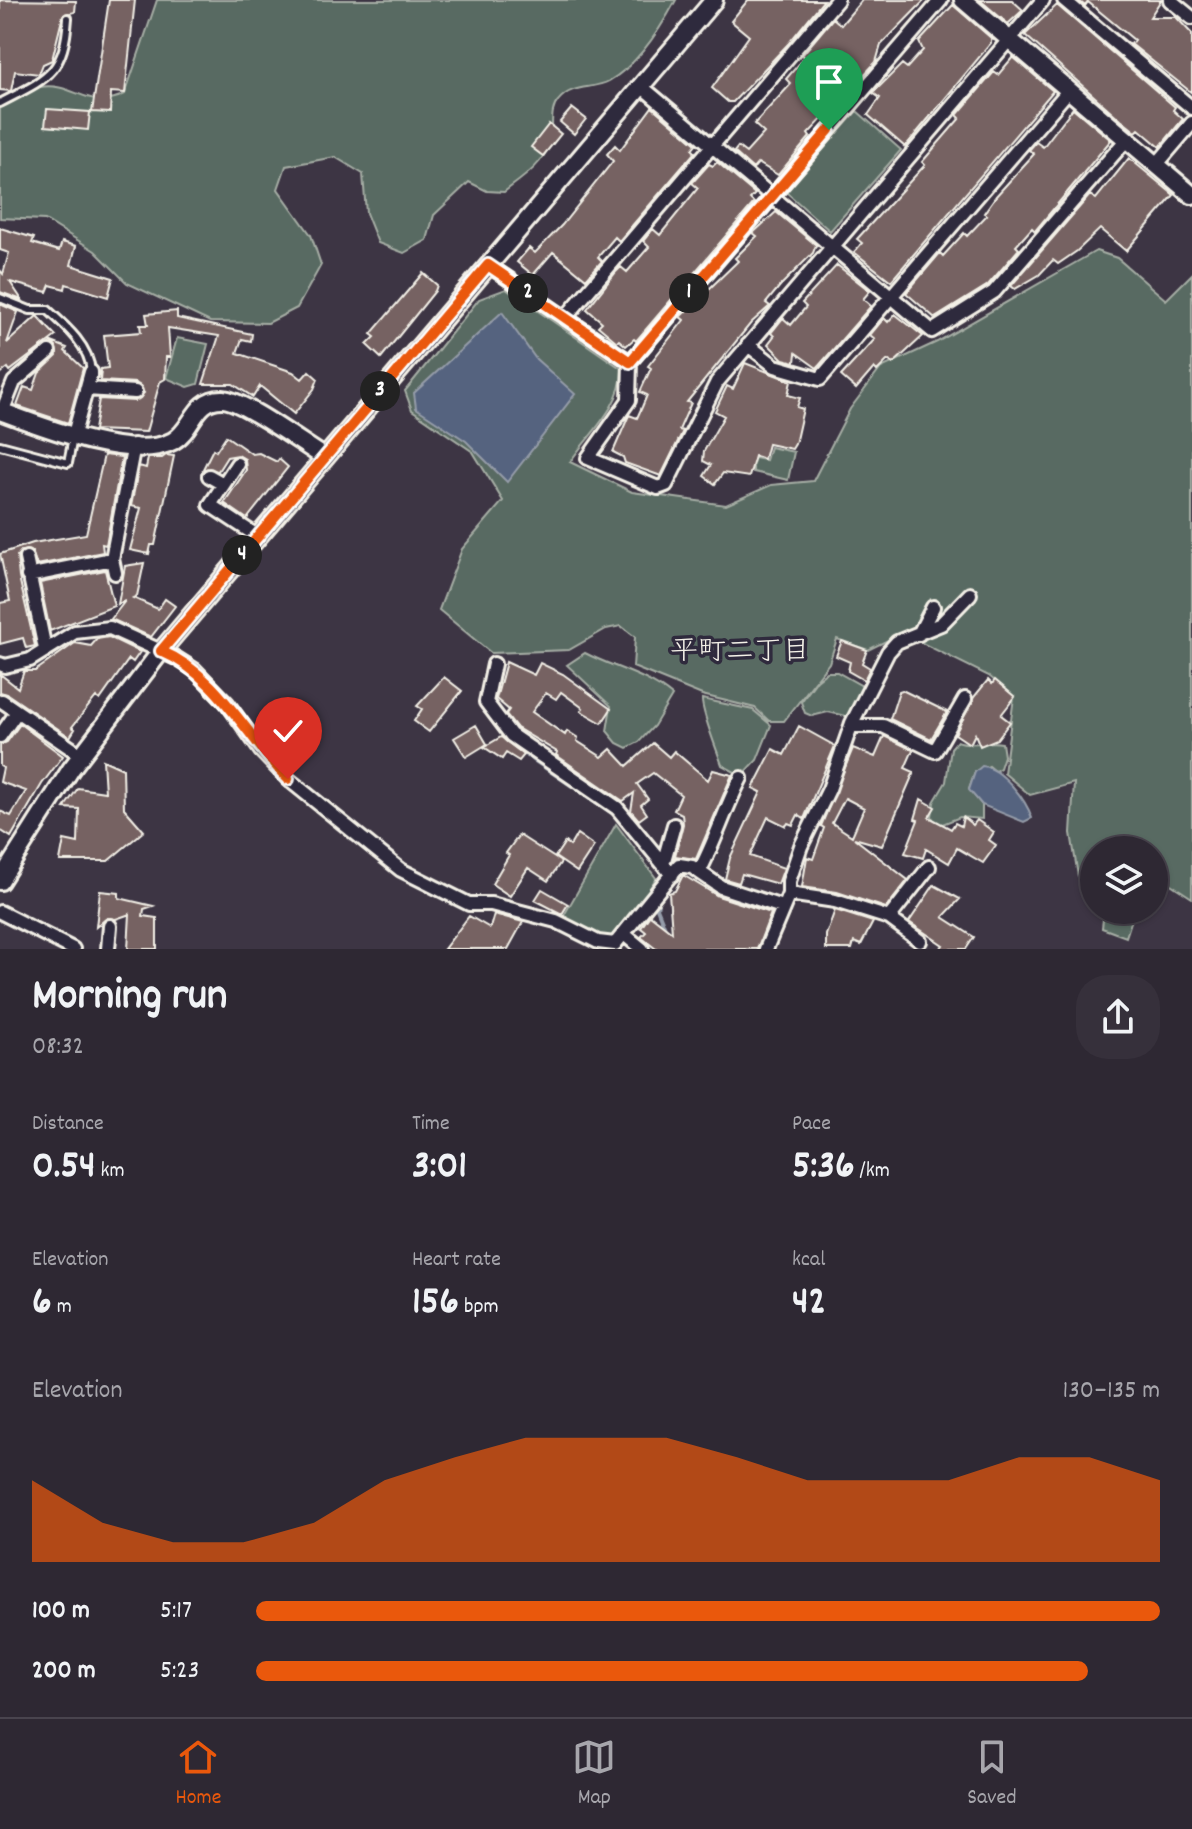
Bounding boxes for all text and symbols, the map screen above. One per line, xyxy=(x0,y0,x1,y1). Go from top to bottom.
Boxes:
pin xyxy=(795,48,863,130)
icon: arrive xyxy=(807,60,851,104)
pin: 2 xyxy=(508,273,548,313)
pin: 1 xyxy=(669,273,709,313)
text: 2 xyxy=(523,277,533,308)
text: 1 xyxy=(687,277,691,308)
pin: 3 xyxy=(360,371,400,411)
text: 3 xyxy=(375,375,385,406)
pin: 4 xyxy=(222,535,262,575)
text: 4 xyxy=(237,539,247,570)
district label: 平町二丁目 xyxy=(670,634,810,674)
pin xyxy=(254,697,322,779)
icon: check xyxy=(266,709,310,753)
map controls xyxy=(1080,836,1168,924)
button: layers xyxy=(1080,836,1168,924)
text: Morning run xyxy=(32,967,227,1030)
button: share xyxy=(1076,975,1160,1059)
text: 08:32 xyxy=(32,1029,84,1066)
text: Distance xyxy=(32,1109,104,1140)
text: Time xyxy=(412,1109,450,1140)
text: Pace xyxy=(792,1109,831,1140)
text: 0.54 xyxy=(32,1140,96,1197)
text: 3:01 xyxy=(412,1140,467,1197)
text: 5:36 xyxy=(792,1140,855,1197)
text: km xyxy=(96,1156,125,1187)
text: /km xyxy=(855,1156,890,1187)
text: Elevation xyxy=(32,1245,109,1276)
text: Heart rate xyxy=(412,1245,501,1276)
text: kcal xyxy=(792,1245,825,1276)
text: 6 xyxy=(32,1276,52,1333)
text: 156 xyxy=(412,1276,459,1333)
text: 42 xyxy=(792,1276,826,1333)
text: m xyxy=(52,1292,72,1323)
text: bpm xyxy=(459,1292,499,1323)
text: Elevation xyxy=(32,1373,122,1410)
text: 130–135 m xyxy=(1063,1373,1160,1410)
text: 100 m xyxy=(32,1593,90,1630)
text: 5:17 xyxy=(160,1593,192,1630)
text: 200 m xyxy=(32,1653,96,1690)
text: 5:23 xyxy=(160,1653,199,1690)
tab: Home xyxy=(175,1735,221,1814)
tab: Map xyxy=(572,1735,616,1814)
tab: Saved xyxy=(967,1735,1016,1814)

